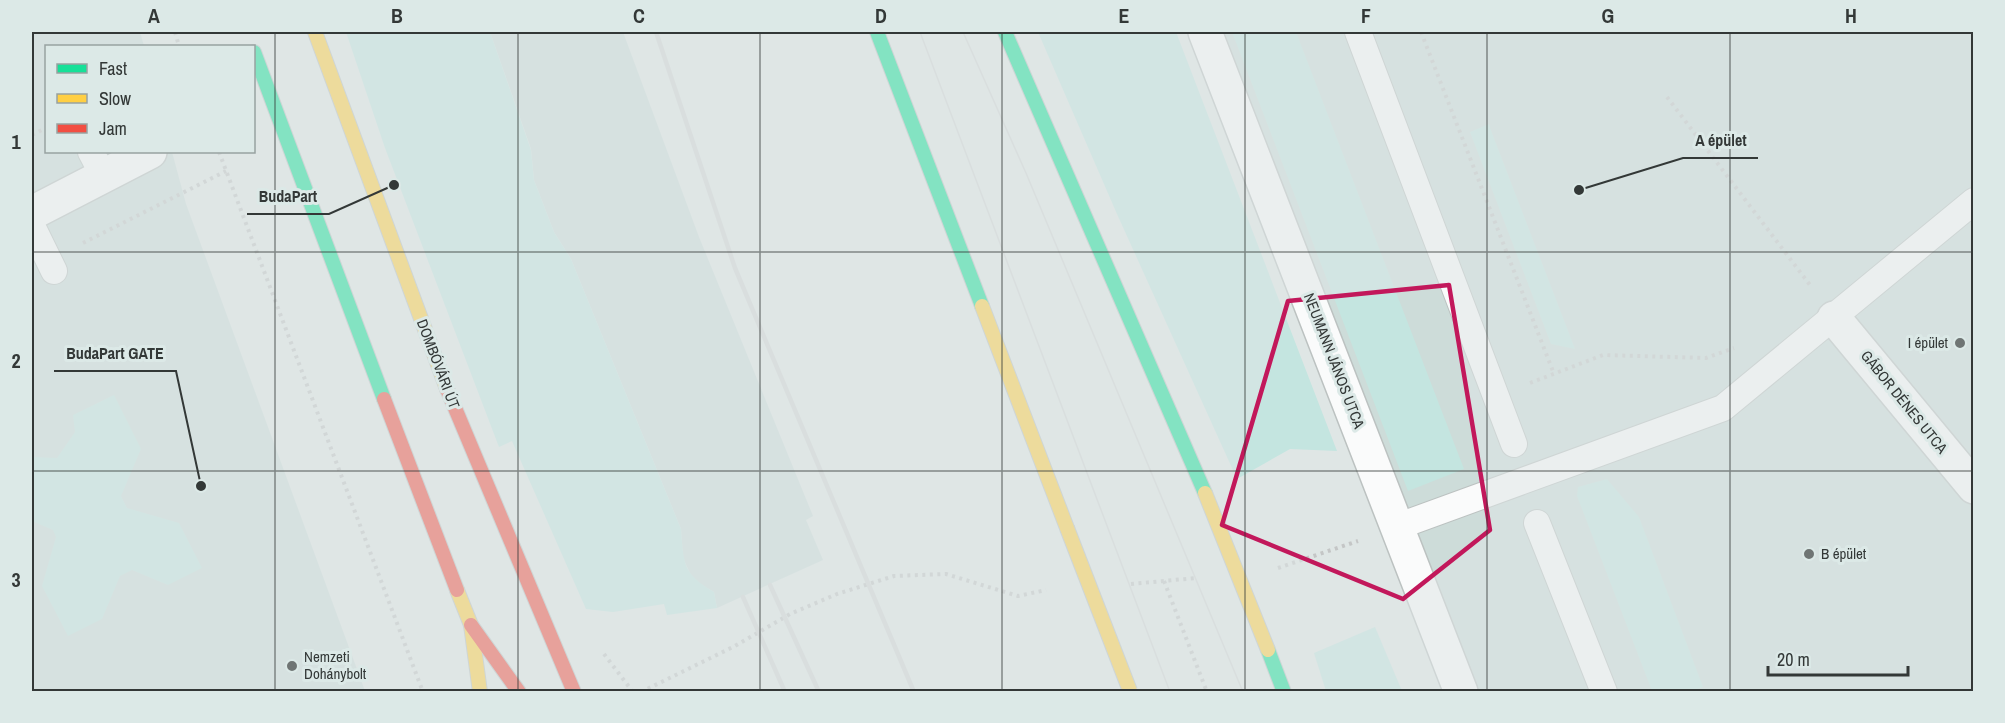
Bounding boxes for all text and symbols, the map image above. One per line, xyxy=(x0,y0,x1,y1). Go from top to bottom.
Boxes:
text: A xyxy=(148,2,160,29)
text: B xyxy=(391,2,403,29)
text: C xyxy=(633,2,645,29)
text: D xyxy=(875,2,887,29)
text: E xyxy=(1119,2,1130,29)
text: F xyxy=(1361,2,1371,29)
text: G xyxy=(1602,2,1614,29)
text: H xyxy=(1845,2,1857,29)
legend xyxy=(45,45,255,153)
text: Fast xyxy=(99,56,127,81)
text: Slow xyxy=(99,86,131,111)
text: Jam xyxy=(99,116,127,141)
callout: A épület xyxy=(1683,124,1758,158)
text: 1 xyxy=(11,128,21,155)
text: A épület xyxy=(1695,129,1747,151)
callout: BudaPart xyxy=(247,180,329,214)
text: BudaPart xyxy=(259,185,318,207)
street label: NEUMANN JÁNOS UTCA xyxy=(1299,290,1370,432)
street label: DOMBÓVÁRI ÚT xyxy=(412,316,465,412)
place label: I épület xyxy=(1908,332,1949,353)
marker: I épület xyxy=(1953,336,1967,350)
callout: BudaPart GATE xyxy=(54,337,176,371)
text: BudaPart GATE xyxy=(66,342,164,364)
street label: GÁBOR DÉNES UTCA xyxy=(1856,346,1953,458)
text: 2 xyxy=(11,347,21,374)
place label: B épület xyxy=(1821,543,1867,564)
marker: B épület xyxy=(1802,547,1816,561)
text: 3 xyxy=(11,566,21,593)
scale bar xyxy=(1768,639,1908,677)
place label: Nemzeti Dohánybolt xyxy=(304,646,367,684)
text: 20 m xyxy=(1777,647,1810,672)
marker: Nemzeti Dohánybolt xyxy=(285,659,299,673)

